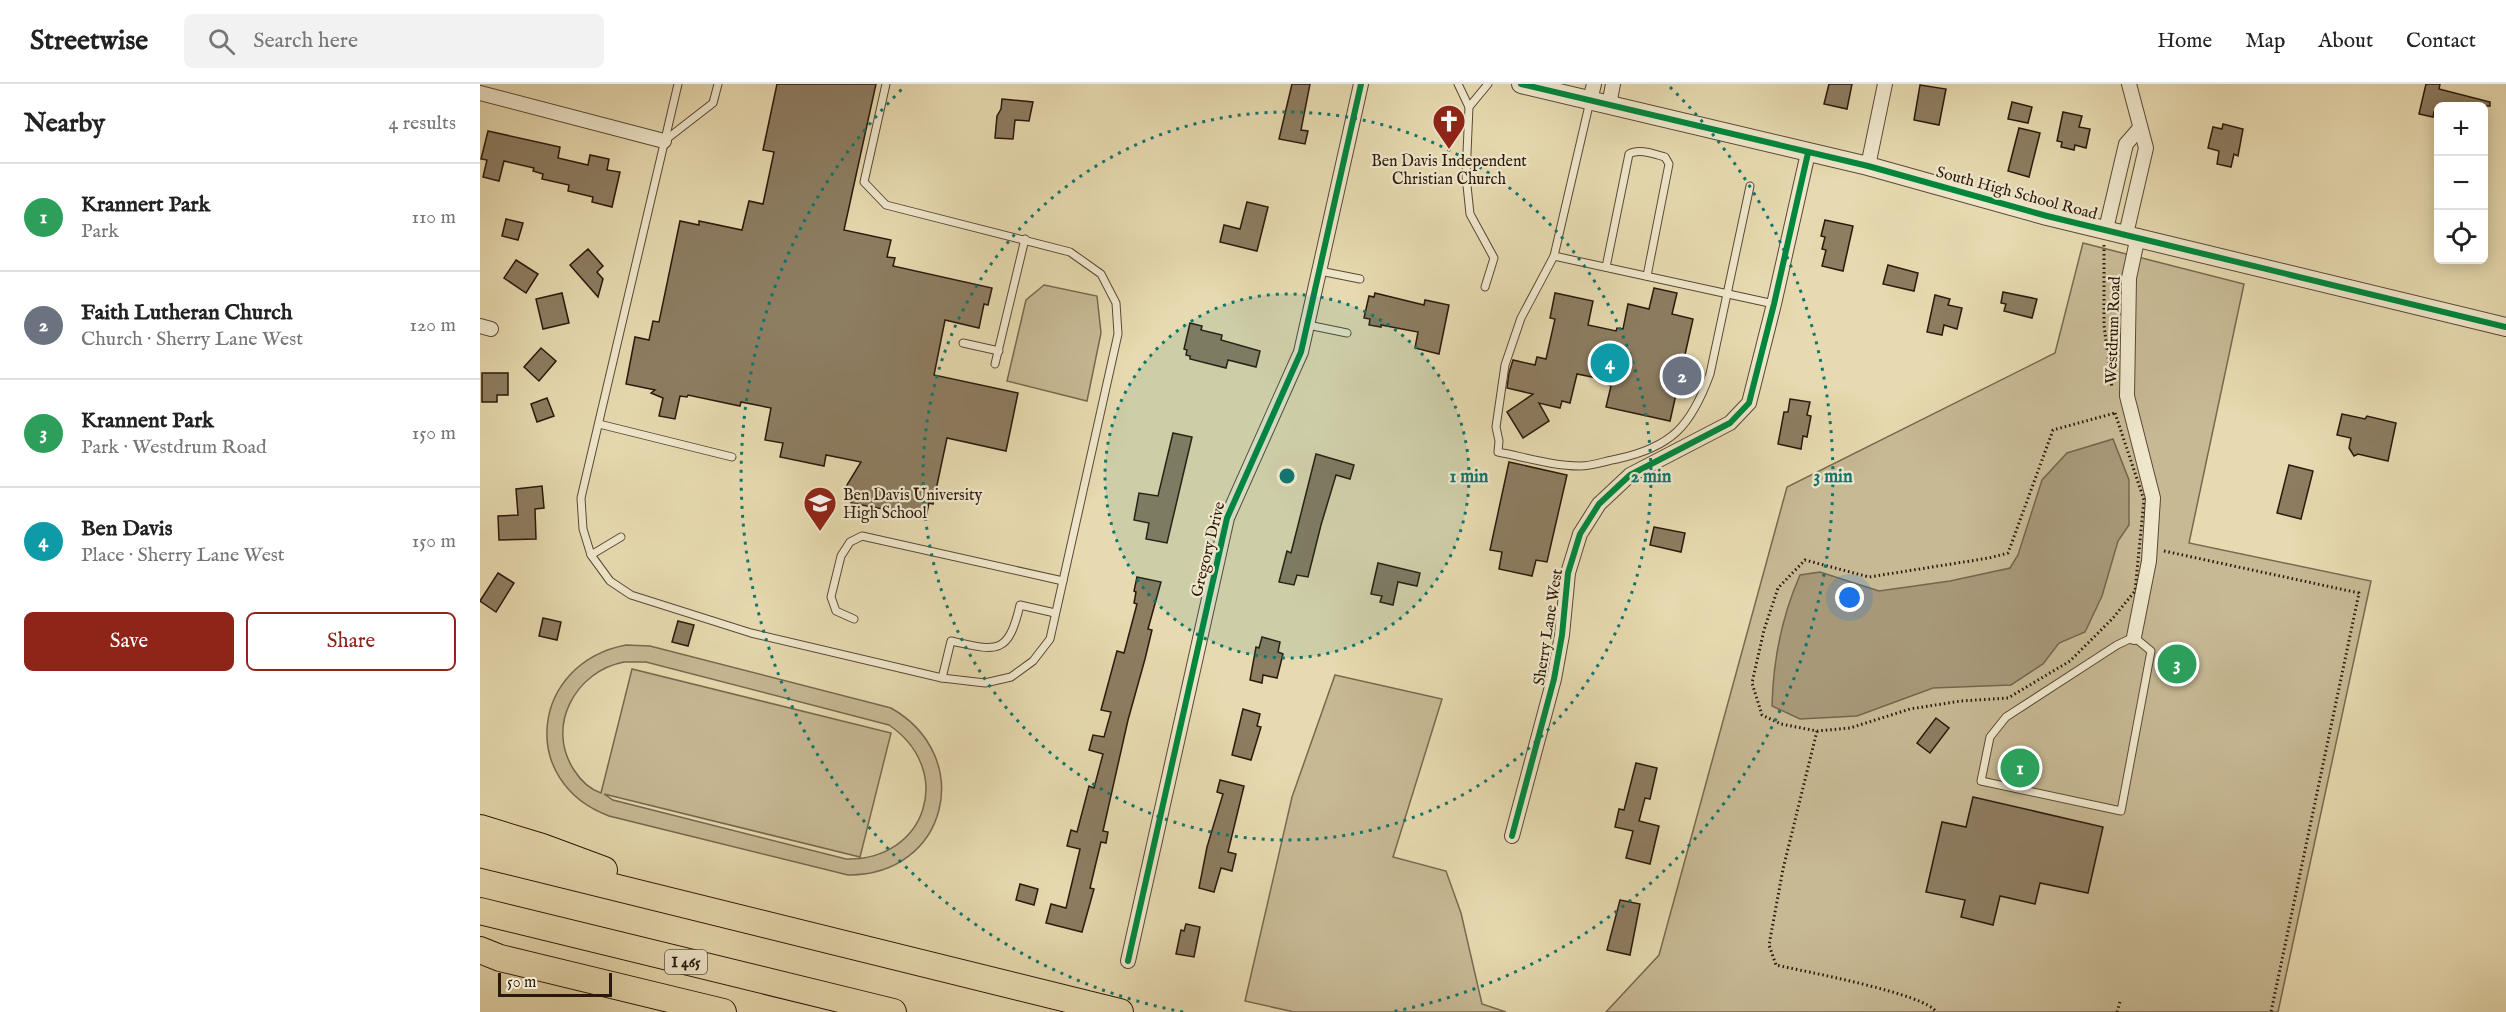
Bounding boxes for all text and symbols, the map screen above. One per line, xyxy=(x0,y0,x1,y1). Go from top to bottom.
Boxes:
search box xyxy=(184,14,604,68)
text: Streetwise xyxy=(30,24,148,59)
icon: search xyxy=(205,25,238,58)
text: Search here xyxy=(253,27,358,55)
text: Home xyxy=(2157,28,2212,55)
text: Map xyxy=(2245,28,2285,55)
text: About xyxy=(2318,28,2373,55)
text: Contact xyxy=(2406,28,2476,55)
map controls xyxy=(2434,102,2488,264)
button: + xyxy=(2434,102,2488,156)
church icon: Ben Davis Independent Christian Church xyxy=(1431,103,1467,150)
text: Nearby xyxy=(24,107,105,140)
text: 4 results xyxy=(389,111,456,136)
place label: Ben Davis Independent Christian Church xyxy=(1371,152,1527,190)
button: − xyxy=(2434,156,2488,210)
street label: South High School Road xyxy=(1934,163,2100,225)
text: Krannert Park xyxy=(81,191,210,219)
text: 1 xyxy=(40,205,47,230)
text: 110 m xyxy=(412,205,456,230)
button: locate xyxy=(2434,210,2488,264)
text: Park xyxy=(81,219,119,244)
street label: Westdrum Road xyxy=(2102,275,2126,384)
text: Faith Lutheran Church xyxy=(81,299,292,327)
text: 2 xyxy=(39,313,48,338)
text: 120 m xyxy=(410,313,456,338)
text: Church · Sherry Lane West xyxy=(81,327,303,352)
pin: 4 xyxy=(1590,340,1630,386)
pin: 2 xyxy=(1662,354,1702,398)
text: Krannent Park xyxy=(81,407,214,435)
text: 3 xyxy=(40,421,47,446)
text: 150 m xyxy=(412,421,456,446)
text: Park · Westdrum Road xyxy=(81,435,267,460)
centre of rings xyxy=(1277,466,1297,486)
text: 1 min xyxy=(1450,466,1489,489)
text: 2 min xyxy=(1631,466,1672,489)
text: 3 min xyxy=(1814,466,1853,489)
school or university icon: Ben Davis University High School xyxy=(802,485,838,532)
place label: Ben Davis University High School xyxy=(843,486,982,524)
street label: Gregory Drive xyxy=(1187,500,1230,599)
text: Ben Davis xyxy=(81,515,172,543)
text: 4 xyxy=(39,529,48,554)
text: 150 m xyxy=(412,529,456,554)
text: Place · Sherry Lane West xyxy=(81,543,285,568)
street label: Sherry Lane West xyxy=(1530,567,1568,687)
your location xyxy=(1835,583,1864,612)
button: Save xyxy=(24,612,234,671)
button: Share xyxy=(246,612,456,671)
pin: 3 xyxy=(2158,642,2196,686)
pin: 1 xyxy=(2000,746,2040,790)
road number: I 465 xyxy=(665,950,707,974)
scale bar xyxy=(498,970,612,998)
text: 50 m xyxy=(507,973,536,993)

